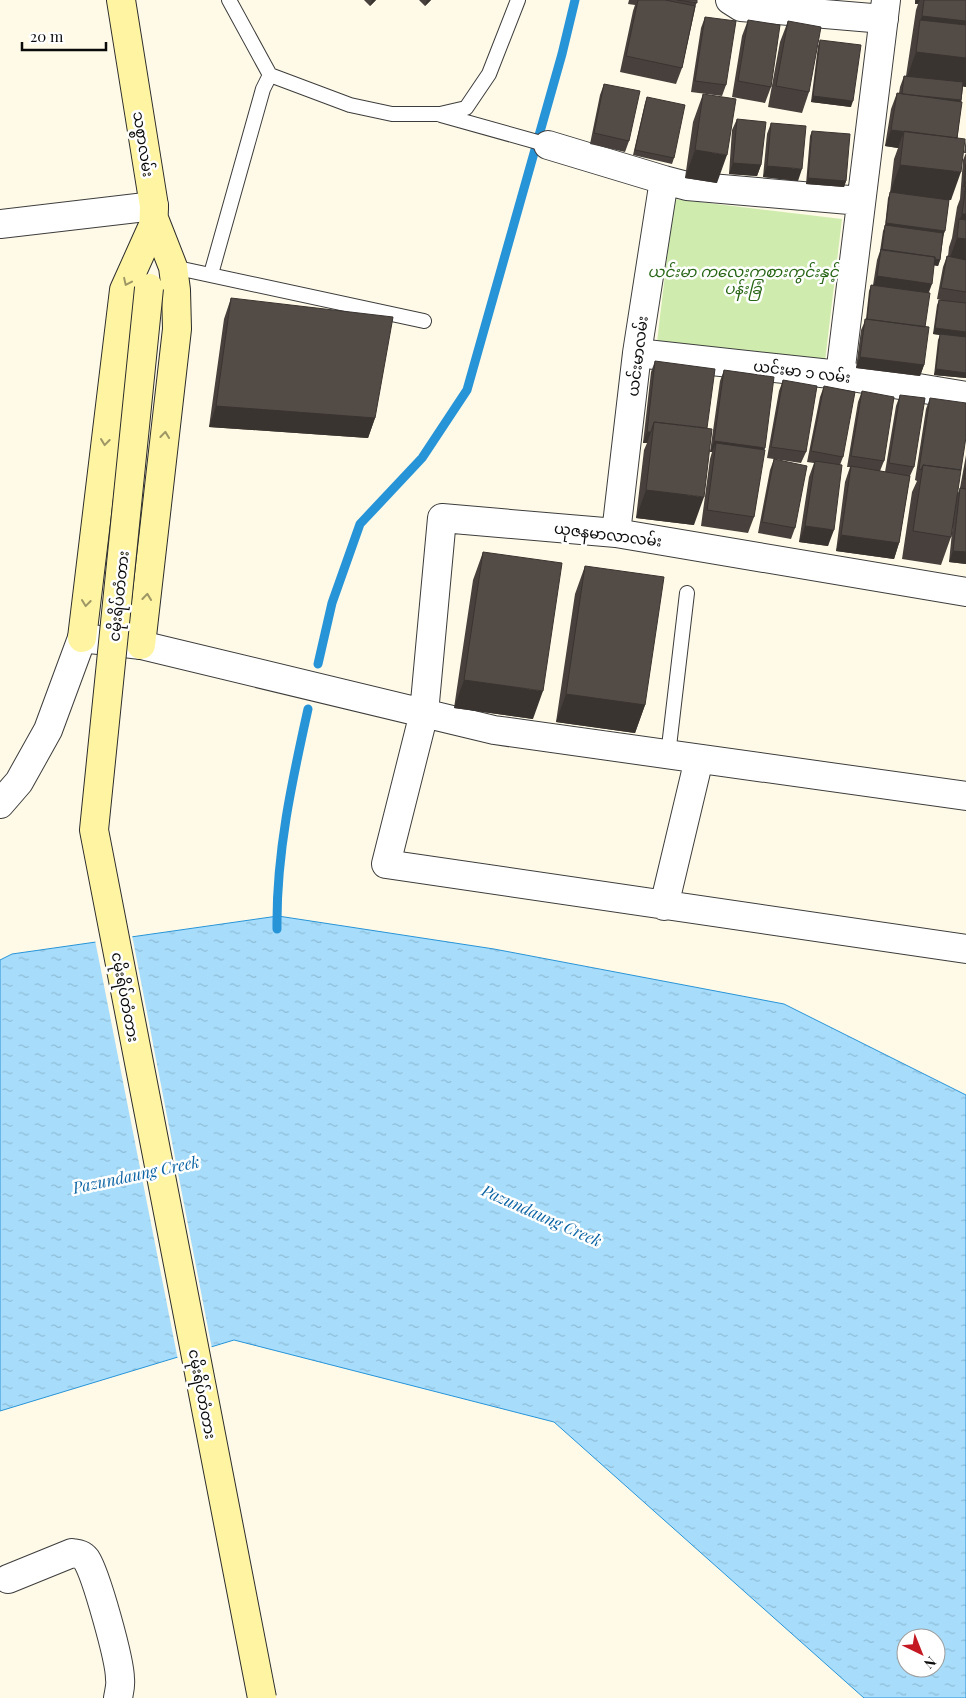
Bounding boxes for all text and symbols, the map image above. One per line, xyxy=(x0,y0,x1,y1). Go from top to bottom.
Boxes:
scale bar xyxy=(22,20,106,52)
text: 20 m xyxy=(30,26,64,46)
street label: သစ္စာလမ်း xyxy=(126,110,159,179)
park label: ယင်းမာ ကလေးကစားကွင်းနှင့် ပန်းခြံ xyxy=(648,261,840,301)
one-way arrow xyxy=(123,277,134,286)
street label: ယင်းမာလမ်း xyxy=(622,315,652,397)
street label: ယင်းမာ ၁ လမ်း xyxy=(752,355,852,387)
one-way arrow xyxy=(159,431,170,439)
one-way arrow xyxy=(100,438,111,446)
street label: ယုဇနမာလာလမ်း xyxy=(553,517,663,554)
street label: ငမိုးရိပ်တံတား xyxy=(103,550,136,643)
one-way arrow xyxy=(141,593,152,601)
one-way arrow xyxy=(81,600,92,608)
street label: ငမိုးရိပ်တံတား xyxy=(105,950,145,1044)
water label: Pazundaung Creek xyxy=(70,1150,201,1198)
water label: Pazundaung Creek xyxy=(478,1179,605,1251)
street label: ငမိုးရိပ်တံတား xyxy=(182,1347,222,1441)
north arrow xyxy=(896,1628,946,1678)
text: N xyxy=(920,1652,940,1673)

